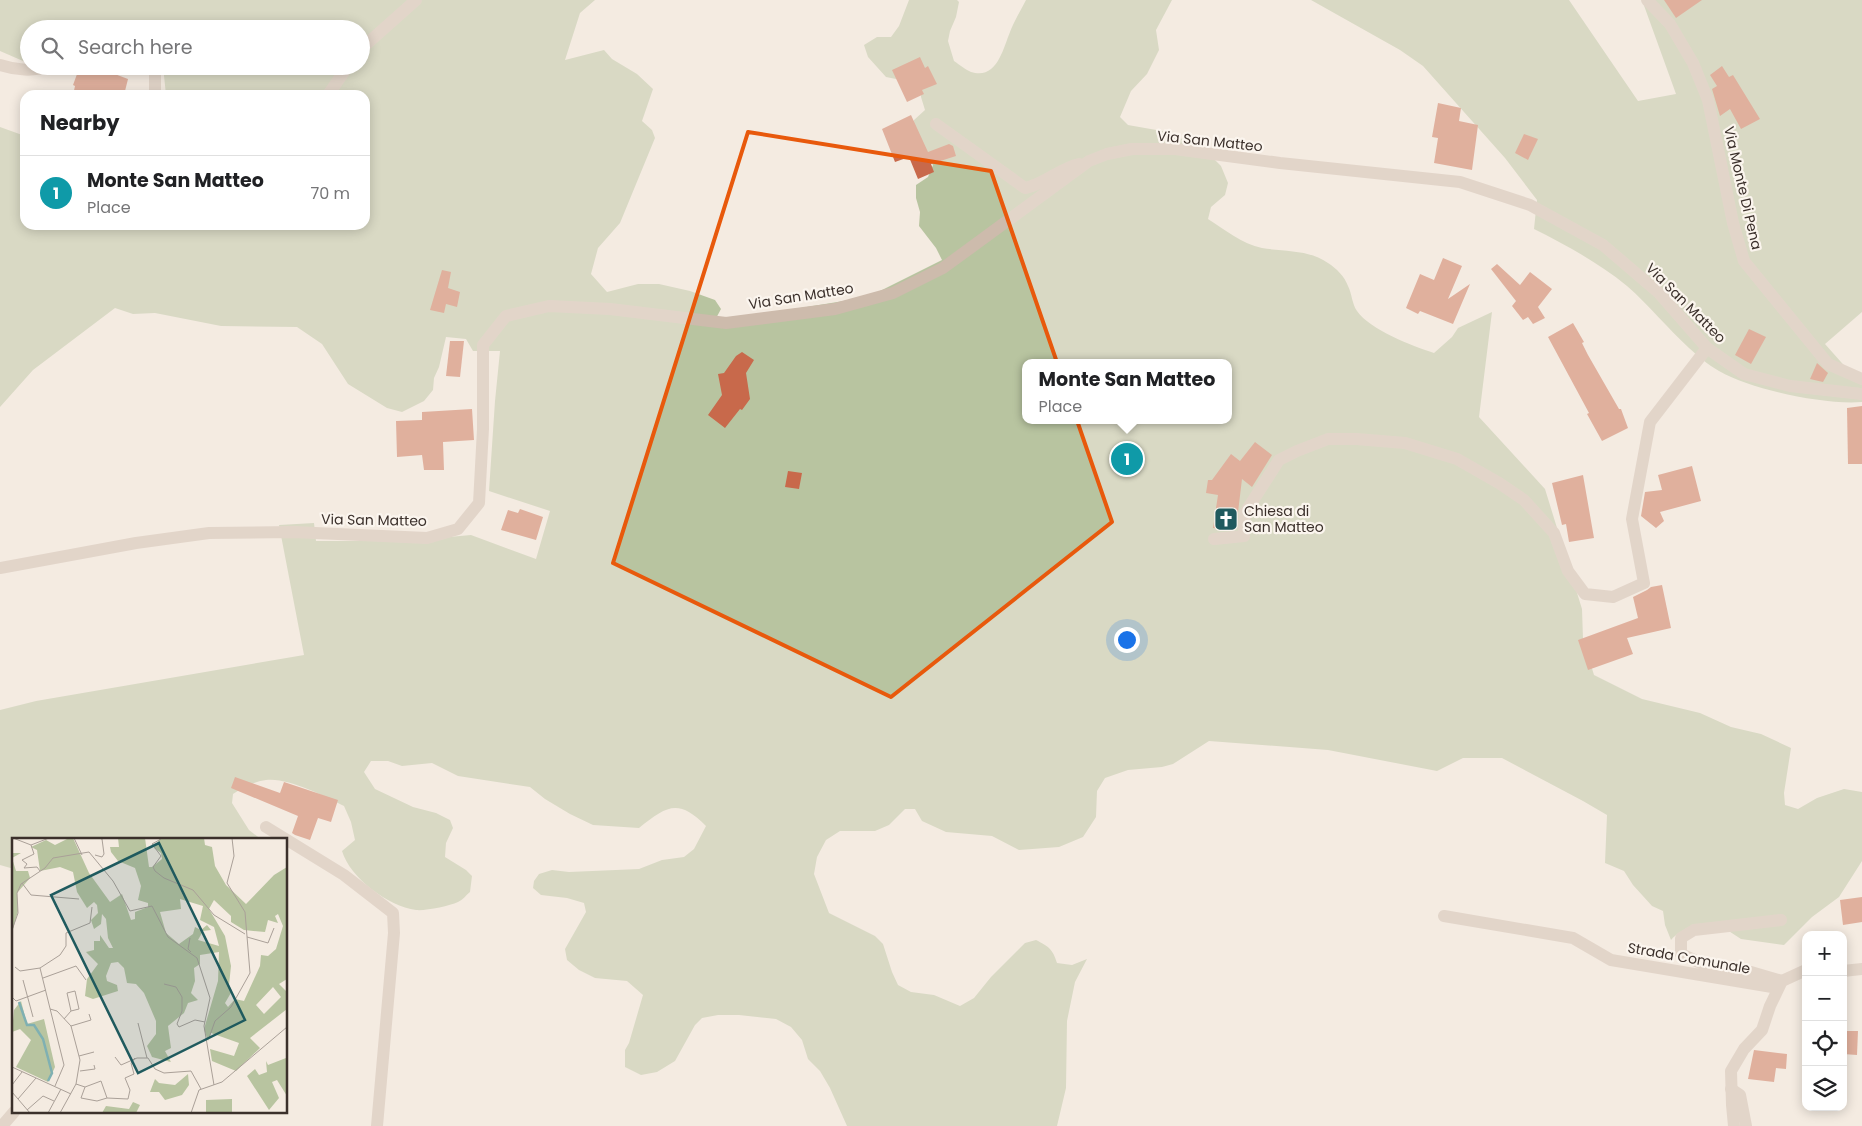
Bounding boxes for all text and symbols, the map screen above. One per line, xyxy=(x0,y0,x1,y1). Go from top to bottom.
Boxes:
search box xyxy=(20,20,370,75)
icon: search xyxy=(38,34,66,62)
text: Search here xyxy=(78,34,192,61)
text: Nearby xyxy=(40,108,120,137)
street label: Via Monte Di Pena xyxy=(1719,124,1767,252)
street label: Via San Matteo xyxy=(1156,126,1264,156)
text: Monte San Matteo xyxy=(87,167,264,194)
text: 1 xyxy=(53,182,59,205)
text: 70 m xyxy=(310,182,350,205)
text: Place xyxy=(87,196,131,219)
street label: Via San Matteo xyxy=(1642,259,1731,348)
street label: Via San Matteo xyxy=(747,278,855,314)
popup xyxy=(1022,359,1232,424)
text: Monte San Matteo xyxy=(1039,366,1215,393)
text: Place xyxy=(1039,395,1082,418)
pin: 1 xyxy=(1111,440,1143,478)
place label: Chiesa di San Matteo xyxy=(1244,501,1324,537)
church icon: Chiesa di San Matteo xyxy=(1213,506,1239,532)
street label: Via San Matteo xyxy=(321,509,427,531)
your location xyxy=(1114,627,1140,653)
inset map xyxy=(12,838,288,1114)
map controls xyxy=(1802,931,1847,1111)
button: + xyxy=(1802,931,1847,976)
street label: Strada Comunale xyxy=(1626,937,1752,979)
button: − xyxy=(1802,976,1847,1021)
button: locate xyxy=(1802,1021,1847,1066)
button: layers xyxy=(1802,1066,1847,1111)

